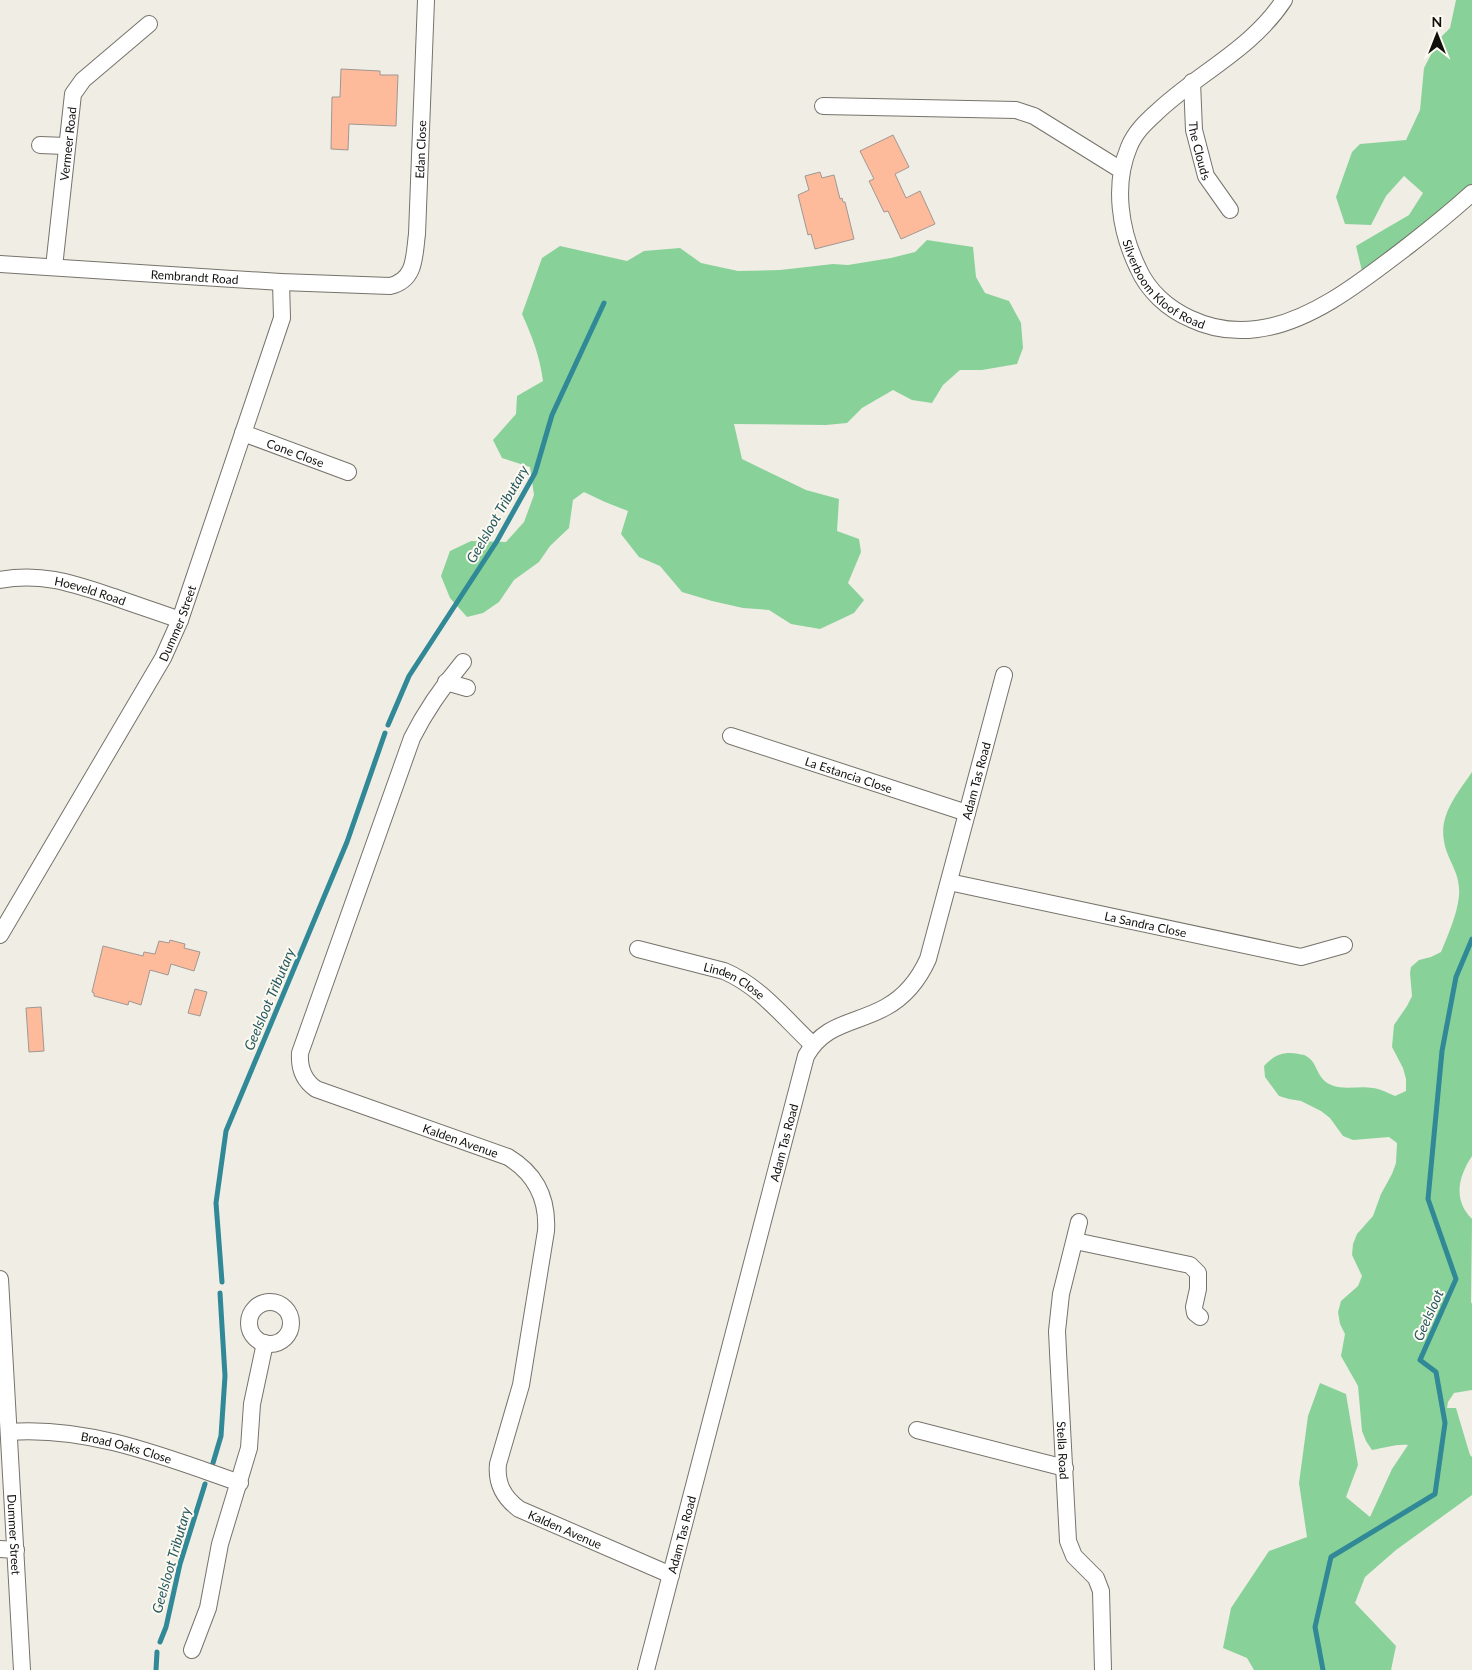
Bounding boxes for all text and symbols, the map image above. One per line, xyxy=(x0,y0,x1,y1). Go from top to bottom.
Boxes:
north arrow xyxy=(1412,10,1462,60)
text: N xyxy=(1432,13,1442,30)
street label: Vermeer Road xyxy=(56,106,79,182)
street label: Edan Close xyxy=(412,120,429,179)
street label: The Clouds xyxy=(1186,121,1214,183)
street label: Silverboom Kloof Road xyxy=(1120,238,1207,332)
street label: Rembrandt Road xyxy=(150,266,239,287)
street label: Cone Close xyxy=(265,435,326,470)
water label: Geelsloot Tributary xyxy=(462,462,532,566)
street label: Hoeveld Road xyxy=(53,573,128,608)
street label: Dummer Street xyxy=(155,583,199,664)
street label: Adam Tas Road xyxy=(958,740,993,821)
street label: La Estancia Close xyxy=(803,753,895,796)
street label: La Sandra Close xyxy=(1103,908,1188,940)
water label: Geelsloot Tributary xyxy=(240,945,298,1053)
street label: Linden Close xyxy=(702,959,768,1002)
street label: Adam Tas Road xyxy=(766,1102,801,1183)
street label: Kalden Avenue xyxy=(421,1120,500,1161)
water label: Geelsloot xyxy=(1409,1287,1447,1343)
street label: Stella Road xyxy=(1054,1421,1072,1480)
street label: Broad Oaks Close xyxy=(80,1428,174,1466)
street label: Dummer Street xyxy=(5,1494,24,1576)
street label: Adam Tas Road xyxy=(664,1494,699,1575)
water label: Geelsloot Tributary xyxy=(148,1505,194,1615)
street label: Kalden Avenue xyxy=(526,1506,604,1552)

